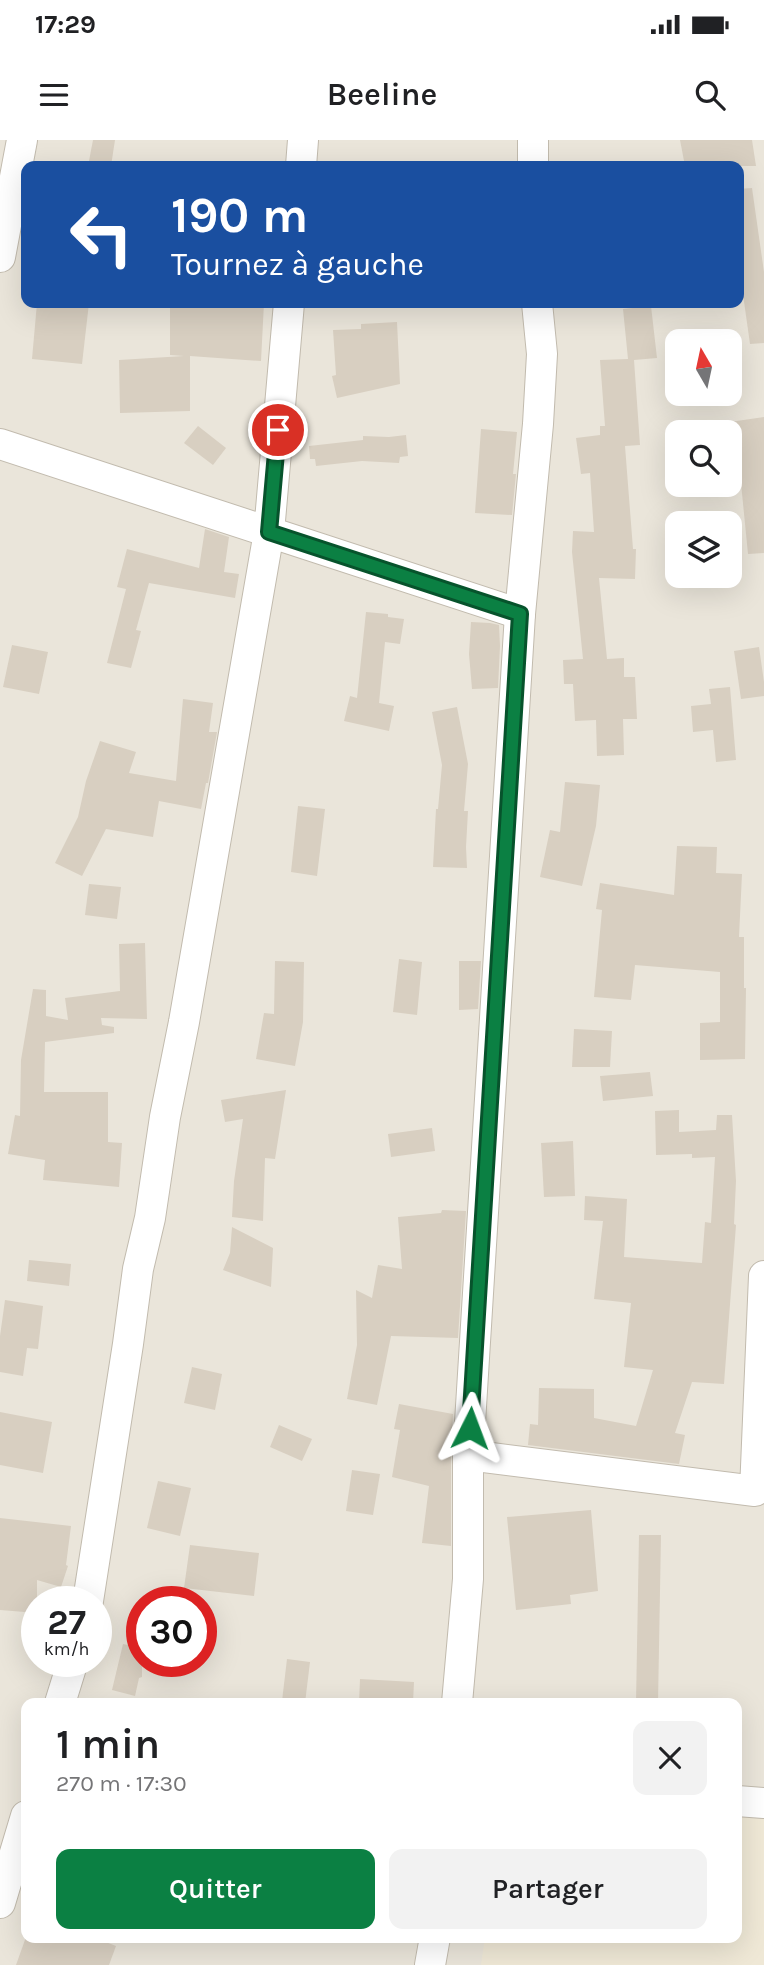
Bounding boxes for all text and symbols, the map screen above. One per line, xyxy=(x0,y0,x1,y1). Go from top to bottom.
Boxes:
text: 17:29 xyxy=(35,9,96,40)
icon: menu xyxy=(35,76,73,114)
text: Beeline xyxy=(327,76,437,113)
icon: search xyxy=(691,76,729,114)
text: 190 m xyxy=(171,187,308,244)
icon: left xyxy=(56,189,147,280)
text: Tournez à gauche xyxy=(171,246,424,283)
north arrow xyxy=(665,329,742,406)
map controls xyxy=(665,329,742,588)
pin xyxy=(248,400,308,460)
icon: arrive xyxy=(259,411,297,449)
button: search xyxy=(665,420,742,497)
button: layers xyxy=(665,511,742,588)
position arrow xyxy=(433,1391,507,1465)
speed limit sign: 30 xyxy=(126,1586,217,1677)
text: 27 xyxy=(47,1602,86,1643)
text: km/h xyxy=(44,1638,89,1660)
text: 1 min xyxy=(56,1719,160,1769)
button: close xyxy=(633,1721,707,1795)
text: 270 m · 17:30 xyxy=(56,1770,187,1797)
button: Quitter xyxy=(56,1849,375,1929)
button: Partager xyxy=(389,1849,707,1929)

